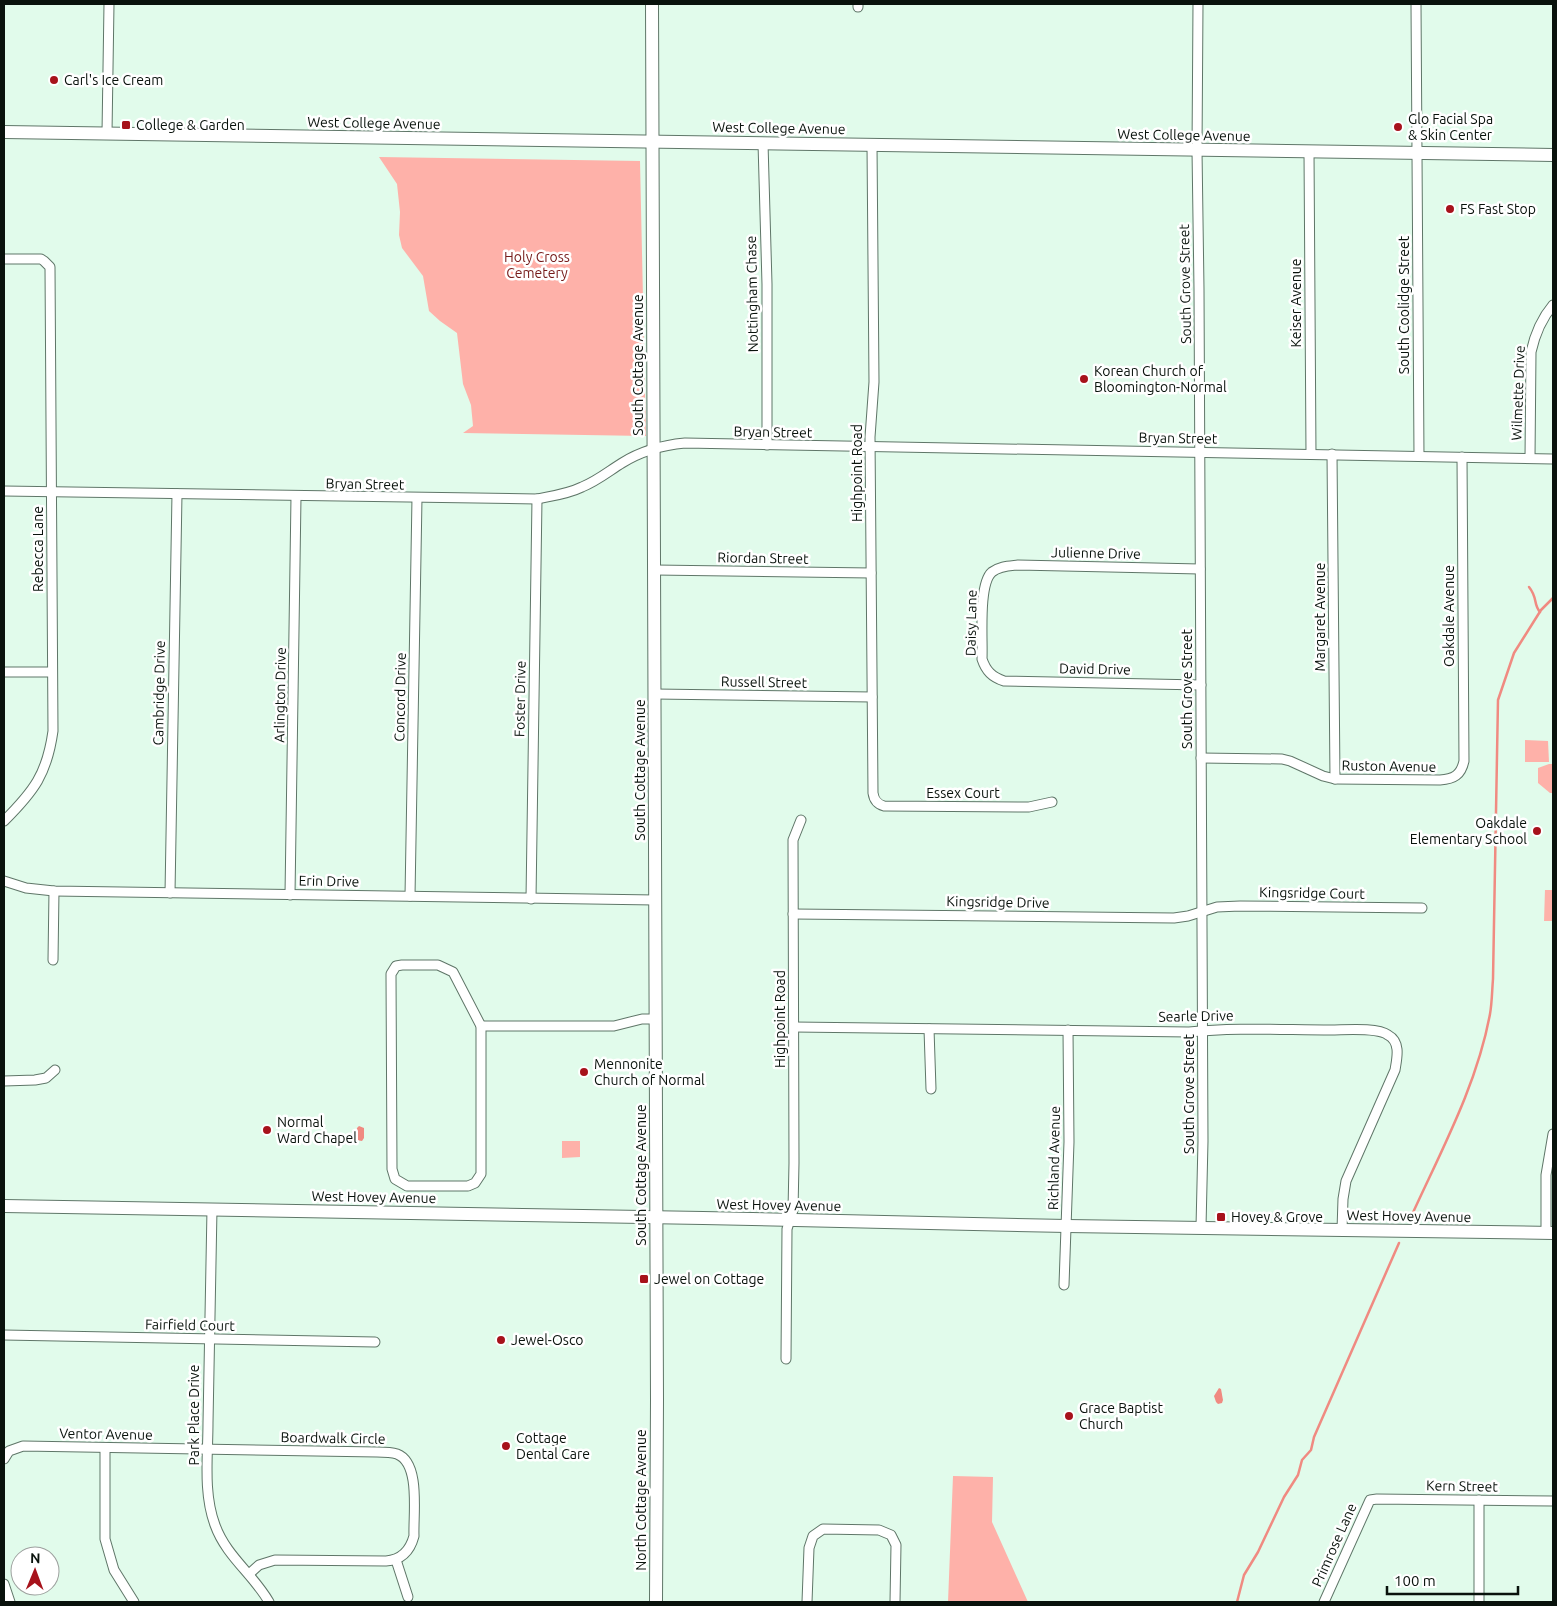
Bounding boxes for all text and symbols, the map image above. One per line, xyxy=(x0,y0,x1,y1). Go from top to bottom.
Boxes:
place label: Carl's Ice Cream xyxy=(64,72,163,88)
marker: Carl's Ice Cream xyxy=(48,74,60,86)
place label: Glo Facial Spa & Skin Center xyxy=(1408,111,1493,143)
street label: West College Avenue xyxy=(307,114,441,132)
place label: College & Garden xyxy=(136,117,245,133)
marker: College & Garden xyxy=(120,119,132,131)
street label: West College Avenue xyxy=(712,119,846,137)
marker: Glo Facial Spa & Skin Center xyxy=(1392,121,1404,133)
street label: West College Avenue xyxy=(1117,126,1251,144)
place label: FS Fast Stop xyxy=(1460,201,1536,217)
marker: FS Fast Stop xyxy=(1444,203,1456,215)
street label: South Grove Street xyxy=(1176,223,1194,344)
street label: South Coolidge Street xyxy=(1396,235,1412,374)
street label: Nottingham Chase xyxy=(743,236,761,352)
park label: Holy Cross Cemetery xyxy=(504,249,570,281)
street label: Keiser Avenue xyxy=(1288,259,1304,347)
street label: South Cottage Avenue xyxy=(630,294,646,436)
street label: Wilmette Drive xyxy=(1508,345,1528,441)
place label: Korean Church of Bloomington-Normal xyxy=(1094,363,1227,395)
marker: Korean Church of Bloomington-Normal xyxy=(1078,373,1090,385)
street label: Bryan Street xyxy=(733,423,813,441)
street label: Highpoint Road xyxy=(849,424,865,522)
street label: Bryan Street xyxy=(1138,429,1218,447)
street label: Bryan Street xyxy=(325,475,405,493)
street label: Rebecca Lane xyxy=(30,506,46,592)
street label: Julienne Drive xyxy=(1051,544,1141,562)
street label: Riordan Street xyxy=(717,549,809,567)
street label: Margaret Avenue xyxy=(1312,563,1328,671)
street label: Oakdale Avenue xyxy=(1441,565,1457,667)
street label: Daisy Lane xyxy=(962,590,980,656)
street label: South Grove Street xyxy=(1179,629,1195,749)
street label: Cambridge Drive xyxy=(150,640,168,746)
street label: Arlington Drive xyxy=(271,647,289,743)
street label: Concord Drive xyxy=(391,652,409,742)
street label: David Drive xyxy=(1059,660,1131,678)
street label: Foster Drive xyxy=(511,661,529,737)
street label: Russell Street xyxy=(721,673,808,691)
street label: South Cottage Avenue xyxy=(632,699,648,841)
street label: Ruston Avenue xyxy=(1341,757,1437,775)
street label: Essex Court xyxy=(926,785,1000,801)
place label: Oakdale Elementary School xyxy=(1410,815,1527,847)
marker: Oakdale Elementary School xyxy=(1531,825,1543,837)
street label: Erin Drive xyxy=(298,872,360,890)
street label: Kingsridge Court xyxy=(1259,884,1366,902)
street label: Kingsridge Drive xyxy=(946,893,1050,911)
street label: Highpoint Road xyxy=(772,970,788,1068)
street label: Searle Drive xyxy=(1158,1007,1234,1025)
street label: South Grove Street xyxy=(1181,1034,1197,1154)
place label: Mennonite Church of Normal xyxy=(594,1056,705,1088)
marker: Mennonite Church of Normal xyxy=(578,1066,590,1078)
street label: South Cottage Avenue xyxy=(633,1104,649,1246)
street label: Richland Avenue xyxy=(1045,1106,1063,1210)
place label: Normal Ward Chapel xyxy=(277,1114,357,1146)
marker: Normal Ward Chapel xyxy=(261,1124,273,1136)
street label: West Hovey Avenue xyxy=(311,1188,437,1206)
street label: West Hovey Avenue xyxy=(716,1196,842,1214)
street label: West Hovey Avenue xyxy=(1346,1207,1472,1225)
place label: Hovey & Grove xyxy=(1231,1209,1323,1225)
marker: Hovey & Grove xyxy=(1215,1211,1227,1223)
place label: Jewel on Cottage xyxy=(654,1271,764,1287)
marker: Jewel on Cottage xyxy=(638,1273,650,1285)
street label: Fairfield Court xyxy=(145,1316,236,1334)
place label: Jewel-Osco xyxy=(511,1332,584,1348)
marker: Jewel-Osco xyxy=(495,1334,507,1346)
street label: Park Place Drive xyxy=(186,1365,202,1465)
place label: Grace Baptist Church xyxy=(1079,1400,1163,1432)
marker: Grace Baptist Church xyxy=(1063,1410,1075,1422)
street label: Ventor Avenue xyxy=(59,1425,153,1443)
street label: Boardwalk Circle xyxy=(280,1429,386,1447)
street label: North Cottage Avenue xyxy=(633,1429,649,1571)
place label: Cottage Dental Care xyxy=(516,1430,590,1462)
marker: Cottage Dental Care xyxy=(500,1440,512,1452)
street label: Kern Street xyxy=(1426,1477,1498,1495)
street label: Primrose Lane xyxy=(1308,1501,1360,1589)
north arrow xyxy=(10,1546,60,1596)
text: N xyxy=(30,1550,41,1566)
scale bar xyxy=(1387,1564,1518,1596)
text: 100 m xyxy=(1394,1572,1436,1589)

